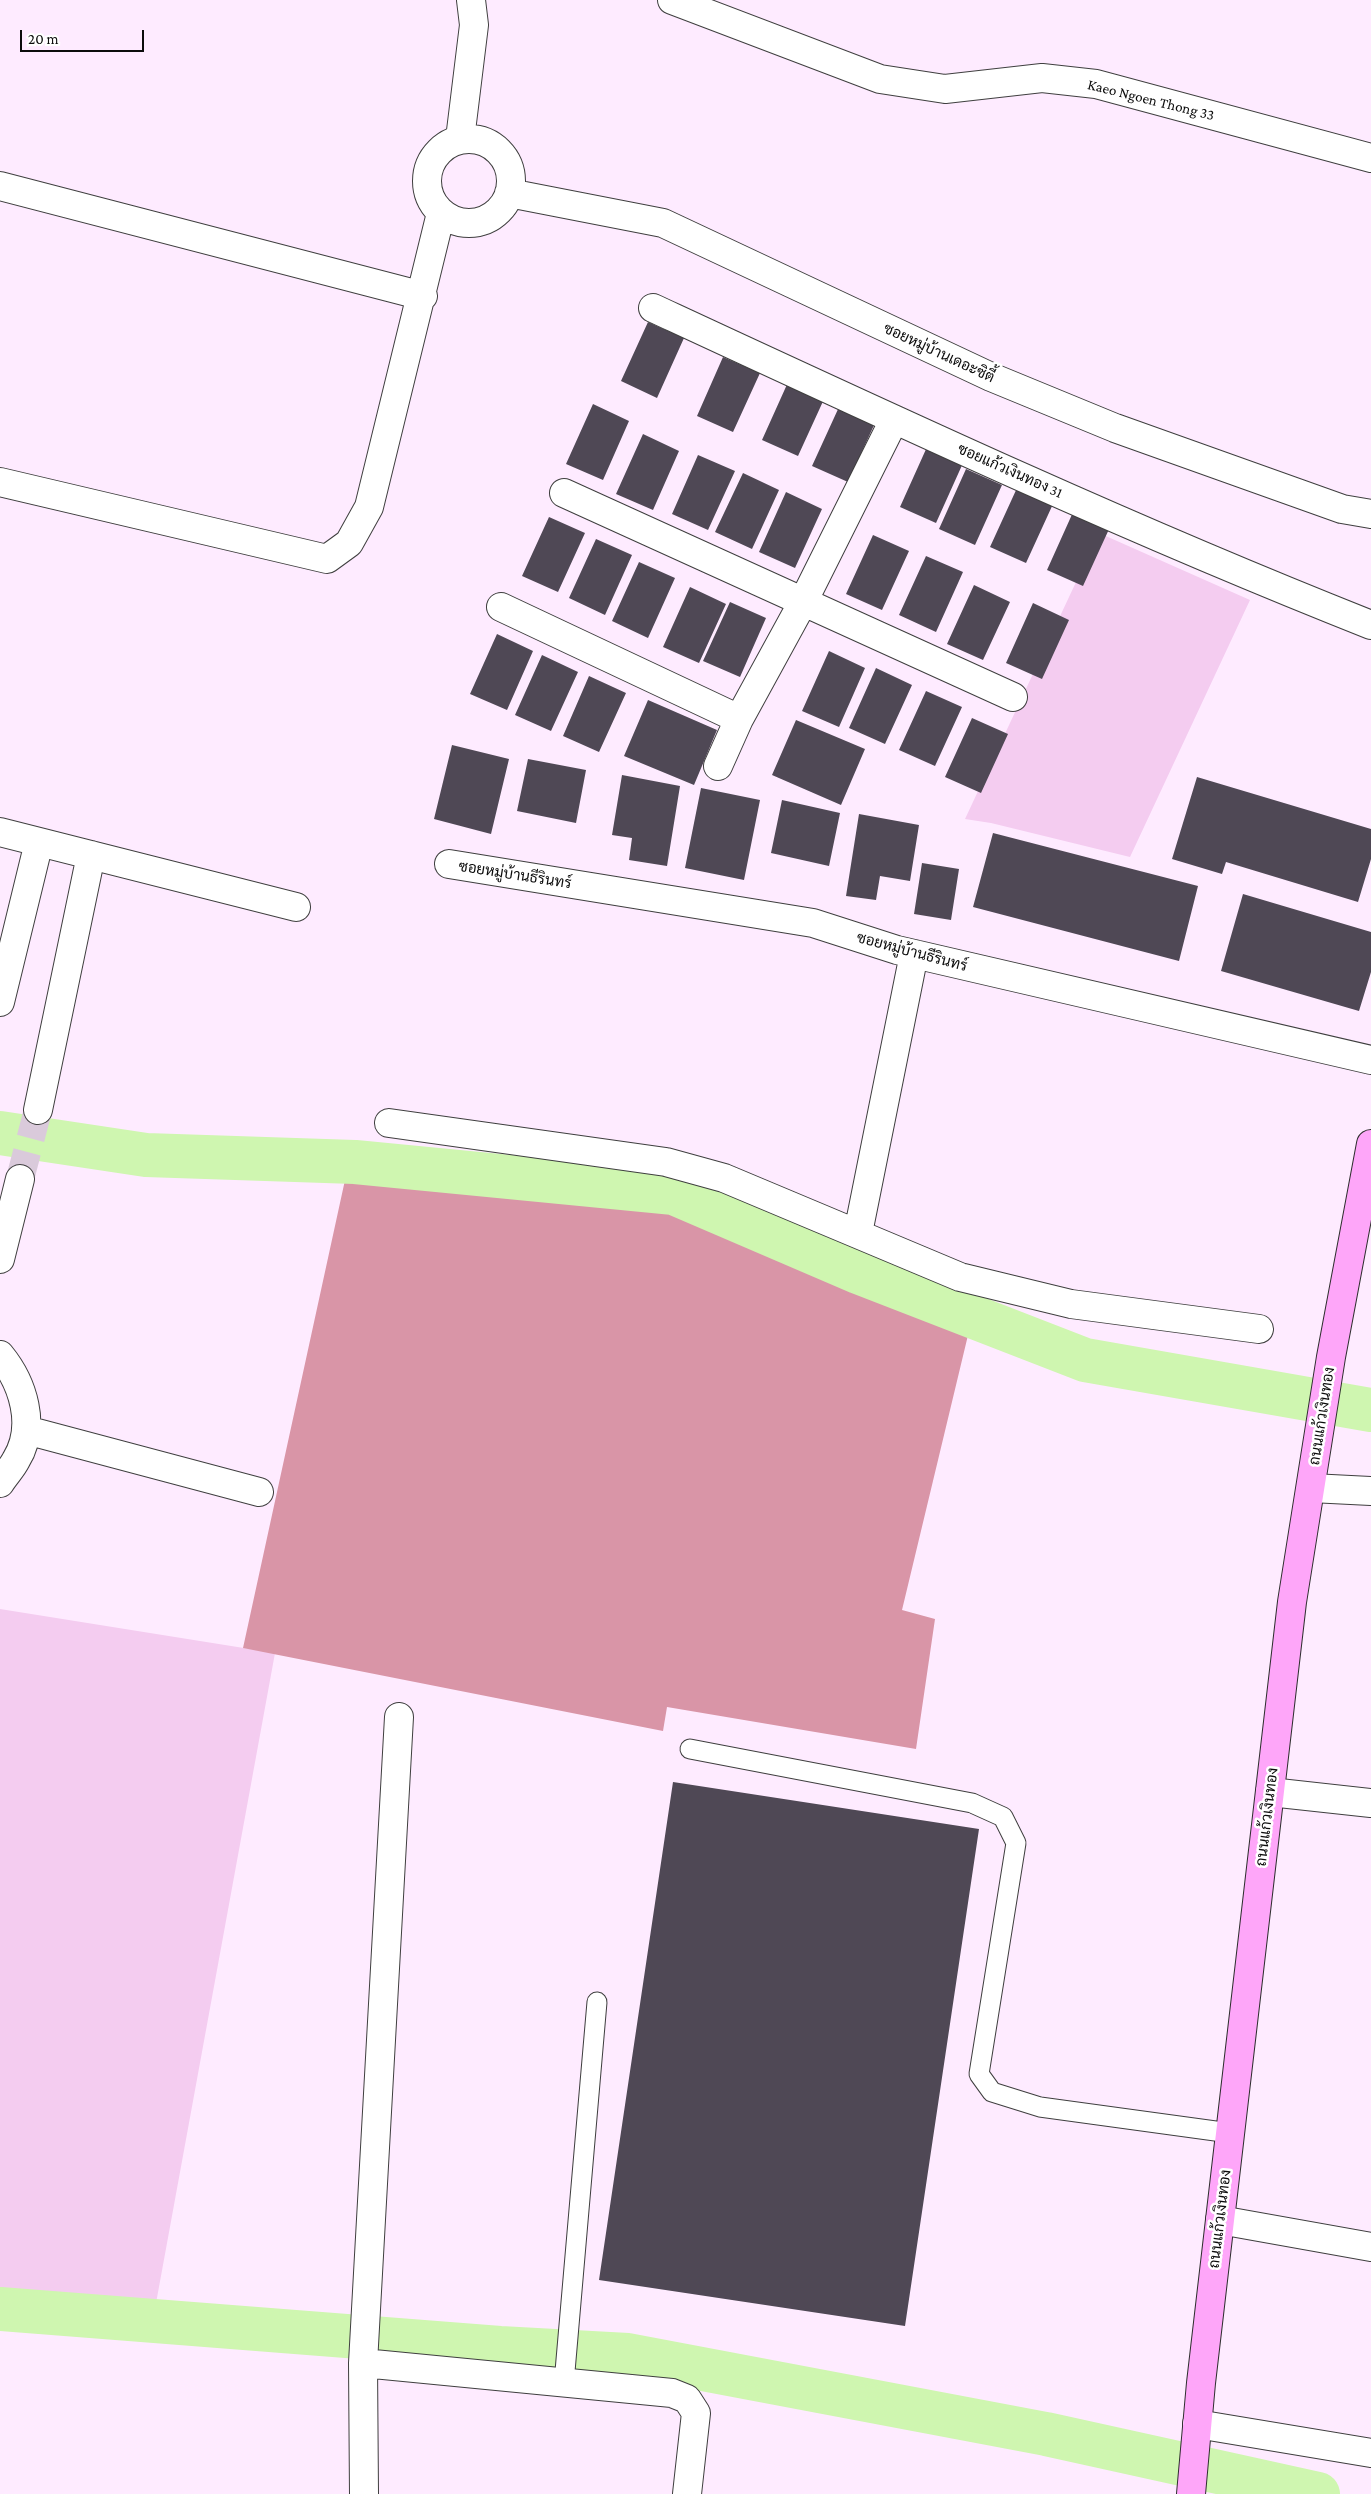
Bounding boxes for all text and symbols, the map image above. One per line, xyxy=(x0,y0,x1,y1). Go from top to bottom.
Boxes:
scale bar xyxy=(22,20,146,52)
text: 20 m xyxy=(28,31,59,47)
street label: Kaeo Ngoen Thong 33 xyxy=(1086,76,1216,124)
street label: ซอยหมู่บ้านเดอะซิตี้ xyxy=(881,319,997,387)
street label: ซอยแก้วเงินทอง 31 xyxy=(955,440,1065,502)
street label: ซอยหมู่บ้านธีรินทร์ xyxy=(457,857,573,893)
street label: ซอยหมู่บ้านธีรินทร์ xyxy=(855,929,969,975)
street label: ถนนแก้วเงินทอง xyxy=(1305,1366,1339,1466)
street label: ถนนแก้วเงินทอง xyxy=(1252,1767,1282,1867)
street label: ถนนแก้วเงินทอง xyxy=(1205,2169,1235,2269)

